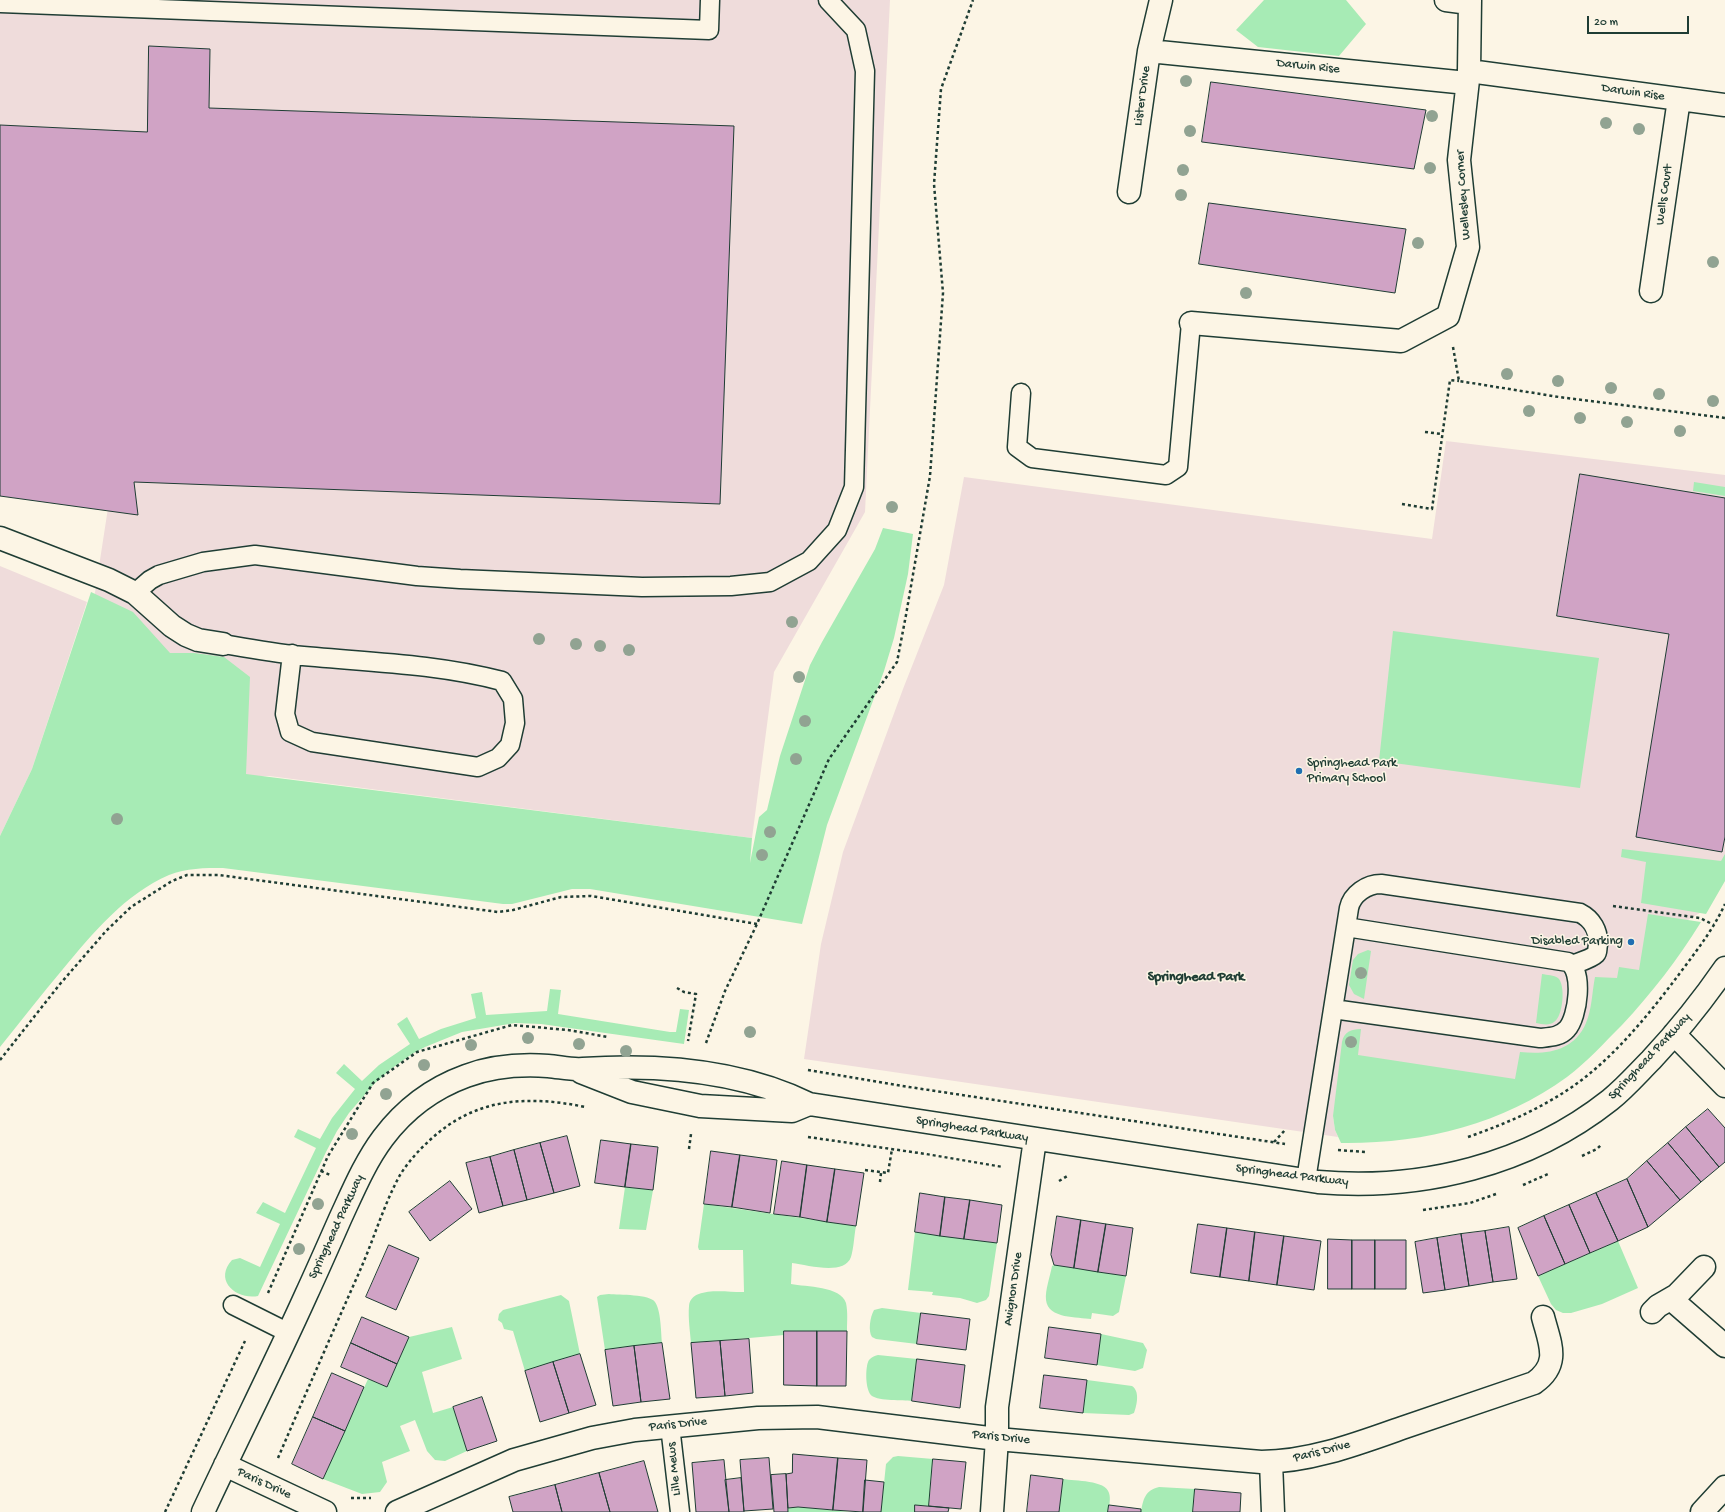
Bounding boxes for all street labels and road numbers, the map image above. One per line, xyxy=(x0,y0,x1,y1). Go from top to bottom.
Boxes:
street label: Darwin Rise xyxy=(1276,56,1340,78)
street label: Lister Drive xyxy=(1131,65,1155,127)
street label: Darwin Rise xyxy=(1600,81,1666,105)
street label: Wellesley Corner xyxy=(1453,150,1475,240)
street label: Wells Court xyxy=(1653,164,1677,226)
street label: Springhead Parkway xyxy=(1606,1010,1694,1104)
street label: Springhead Parkway xyxy=(915,1113,1029,1147)
street label: Springhead Parkway xyxy=(1235,1161,1349,1191)
street label: Springhead Parkway xyxy=(306,1172,368,1282)
street label: Avignon Drive xyxy=(1001,1251,1027,1327)
street label: Paris Drive xyxy=(648,1414,708,1436)
street label: Paris Drive xyxy=(971,1427,1031,1449)
street label: Paris Drive xyxy=(1292,1437,1352,1467)
street label: Lille Mews xyxy=(664,1441,686,1497)
street label: Paris Drive xyxy=(234,1465,294,1503)

